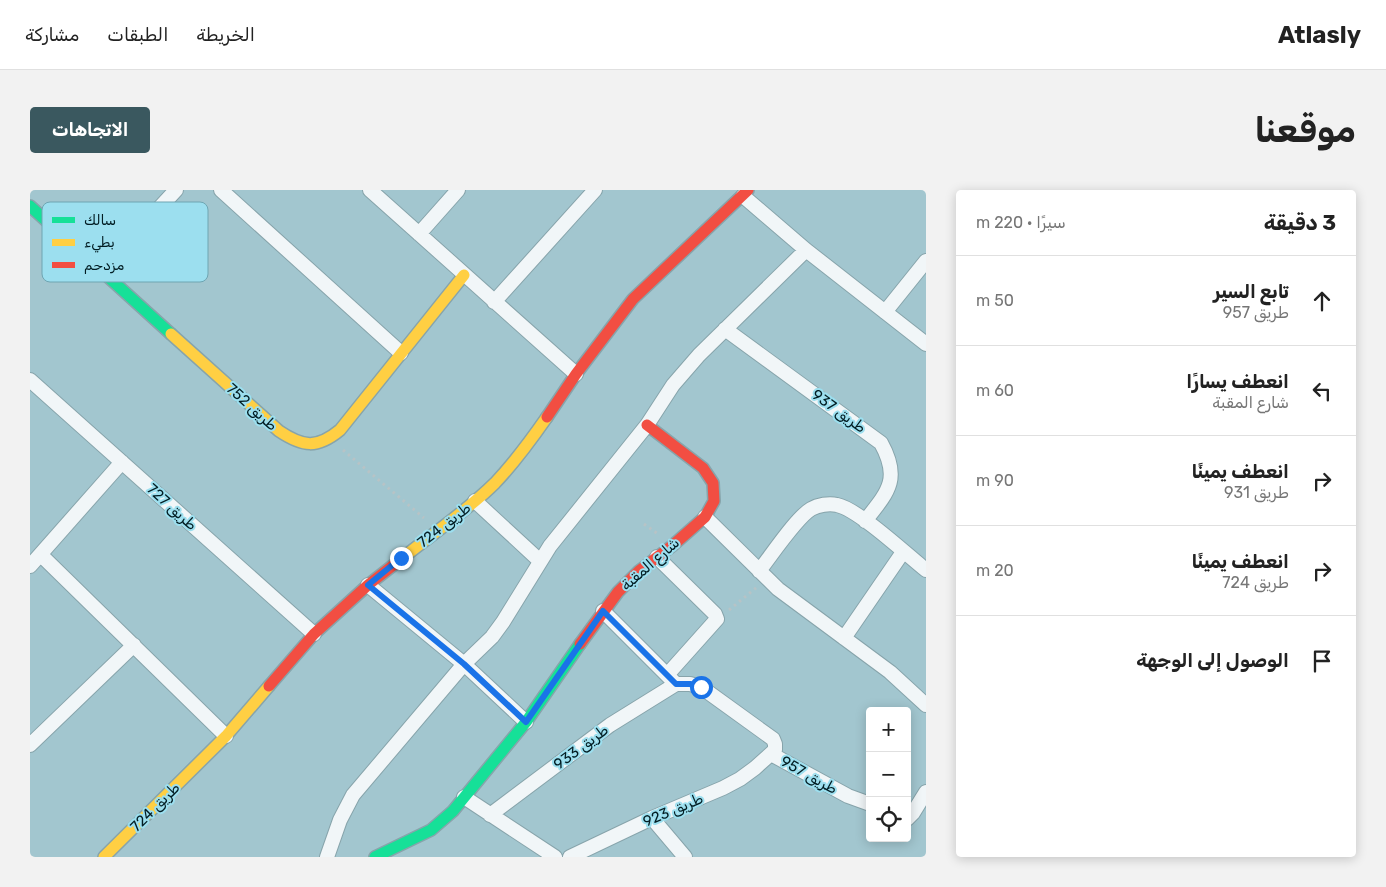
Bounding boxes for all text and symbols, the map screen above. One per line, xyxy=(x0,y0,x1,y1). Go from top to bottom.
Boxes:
text: Atlasly xyxy=(1278,21,1361,49)
text: مشاركة xyxy=(25,24,79,46)
text: الطبقات xyxy=(107,24,168,46)
text: الخريطة xyxy=(196,24,255,46)
button: الاتجاهات xyxy=(30,107,150,153)
text: موقعنا xyxy=(1254,109,1356,151)
legend xyxy=(42,202,208,282)
text: 3 دقيقة xyxy=(1264,210,1336,235)
text: سالك xyxy=(84,212,116,229)
text: سيرًا · 220 m xyxy=(976,213,1066,232)
text: بطيء xyxy=(84,234,115,253)
text: مزدحم xyxy=(84,257,124,274)
text: تابع السير xyxy=(1213,280,1289,303)
icon: ahead xyxy=(1308,287,1336,315)
text: 50 m xyxy=(976,291,1014,310)
text: طريق 957 xyxy=(1223,303,1289,322)
text: انعطف يسارًا xyxy=(1186,370,1289,393)
icon: left xyxy=(1308,377,1336,405)
street label: طريق 752 xyxy=(223,380,281,434)
text: 60 m xyxy=(976,381,1014,400)
street label: طريق 937 xyxy=(809,385,869,437)
text: شارع المقبة xyxy=(1212,393,1289,412)
text: انعطف يمينًا xyxy=(1192,460,1289,483)
icon: right xyxy=(1308,467,1336,495)
text: 90 m xyxy=(976,471,1014,490)
street label: طريق 727 xyxy=(143,480,201,534)
text: طريق 931 xyxy=(1224,483,1289,502)
street label: طريق 724 xyxy=(414,499,474,551)
street label: شارع المقبة xyxy=(617,534,684,596)
route end xyxy=(390,547,413,570)
text: انعطف يمينًا xyxy=(1192,550,1289,573)
icon: right xyxy=(1308,557,1336,585)
text: 20 m xyxy=(976,561,1014,580)
text: طريق 724 xyxy=(1222,573,1289,592)
icon: arrive xyxy=(1308,647,1336,675)
text: الوصول إلى الوجهة xyxy=(1136,649,1289,672)
route start xyxy=(690,676,713,699)
map controls xyxy=(866,707,911,842)
button: + xyxy=(866,707,911,752)
street label: طريق 933 xyxy=(550,721,612,773)
street label: طريق 957 xyxy=(777,752,841,798)
button: − xyxy=(866,752,911,797)
street label: طريق 724 xyxy=(127,779,183,835)
street label: طريق 923 xyxy=(640,789,706,831)
button: locate xyxy=(866,797,911,842)

